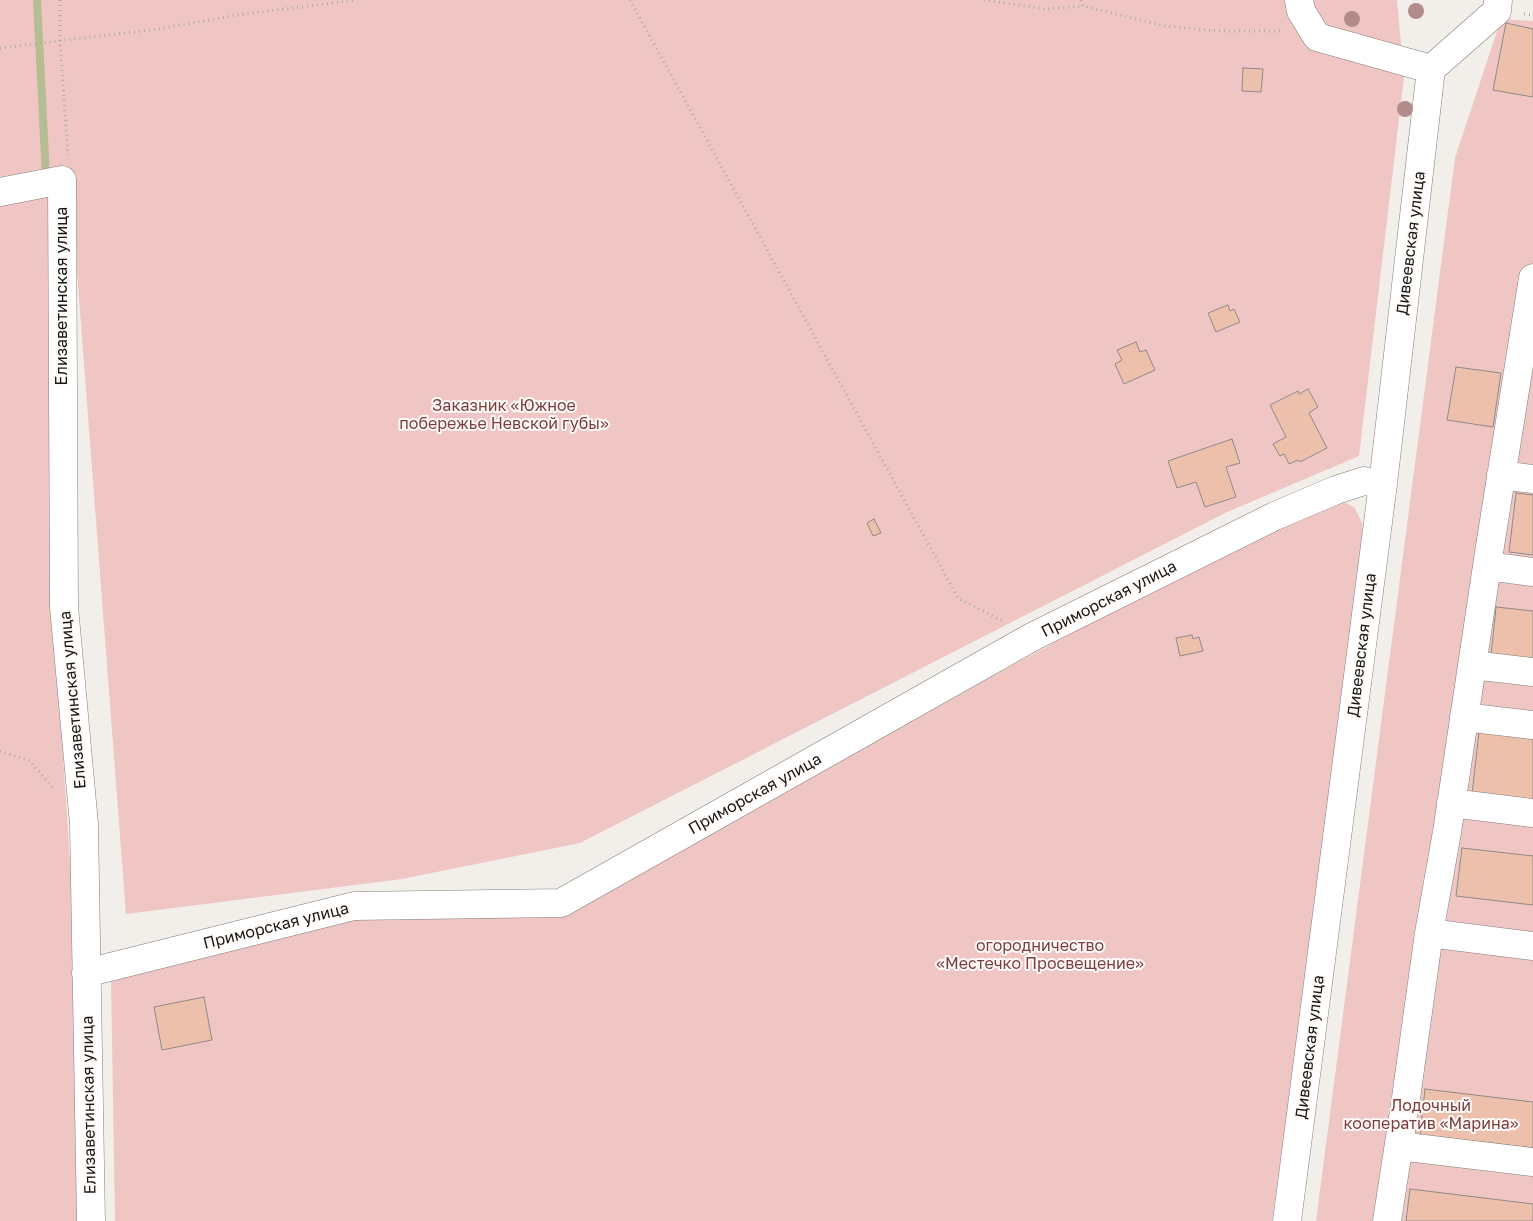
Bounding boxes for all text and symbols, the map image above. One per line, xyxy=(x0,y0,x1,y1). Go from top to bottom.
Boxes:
street label: Дивеевская улица xyxy=(1393,170,1429,316)
street label: Елизаветинская улица xyxy=(52,207,72,385)
park label: Заказник «Южное побережье Невской губы» xyxy=(399,396,609,434)
street label: Приморская улица xyxy=(1038,557,1180,641)
street label: Дивеевская улица xyxy=(1344,572,1380,718)
street label: Елизаветинская улица xyxy=(56,610,90,790)
street label: Приморская улица xyxy=(685,749,825,839)
street label: Приморская улица xyxy=(201,899,351,953)
park label: огородничество «Местечко Просвещение» xyxy=(936,936,1144,974)
street label: Дивеевская улица xyxy=(1292,974,1328,1120)
street label: Елизаветинская улица xyxy=(78,1015,100,1195)
park label: Лодочный кооператив «Марина» xyxy=(1343,1096,1519,1134)

